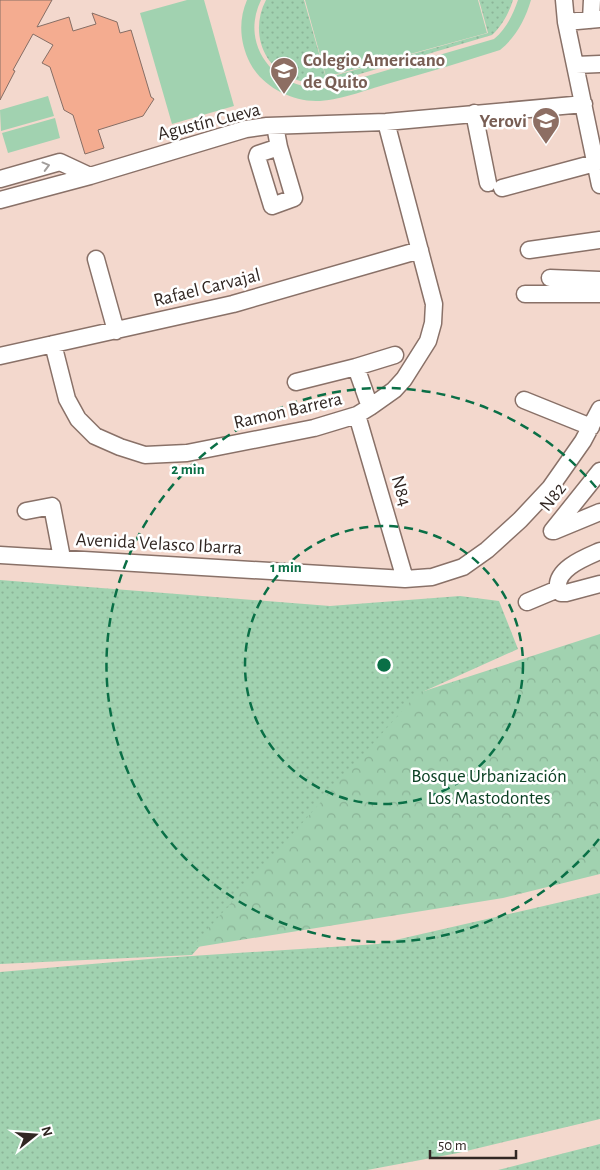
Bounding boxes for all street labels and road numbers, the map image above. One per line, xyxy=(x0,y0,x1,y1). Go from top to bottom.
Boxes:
street label: Agustín Cueva xyxy=(156,100,263,144)
street label: Rafael Carvajal xyxy=(152,266,262,310)
street label: Ramon Barrera xyxy=(232,389,344,433)
street label: N84 xyxy=(388,473,414,509)
street label: N82 xyxy=(536,479,570,515)
street label: Avenida Velasco Ibarra xyxy=(75,530,243,558)

